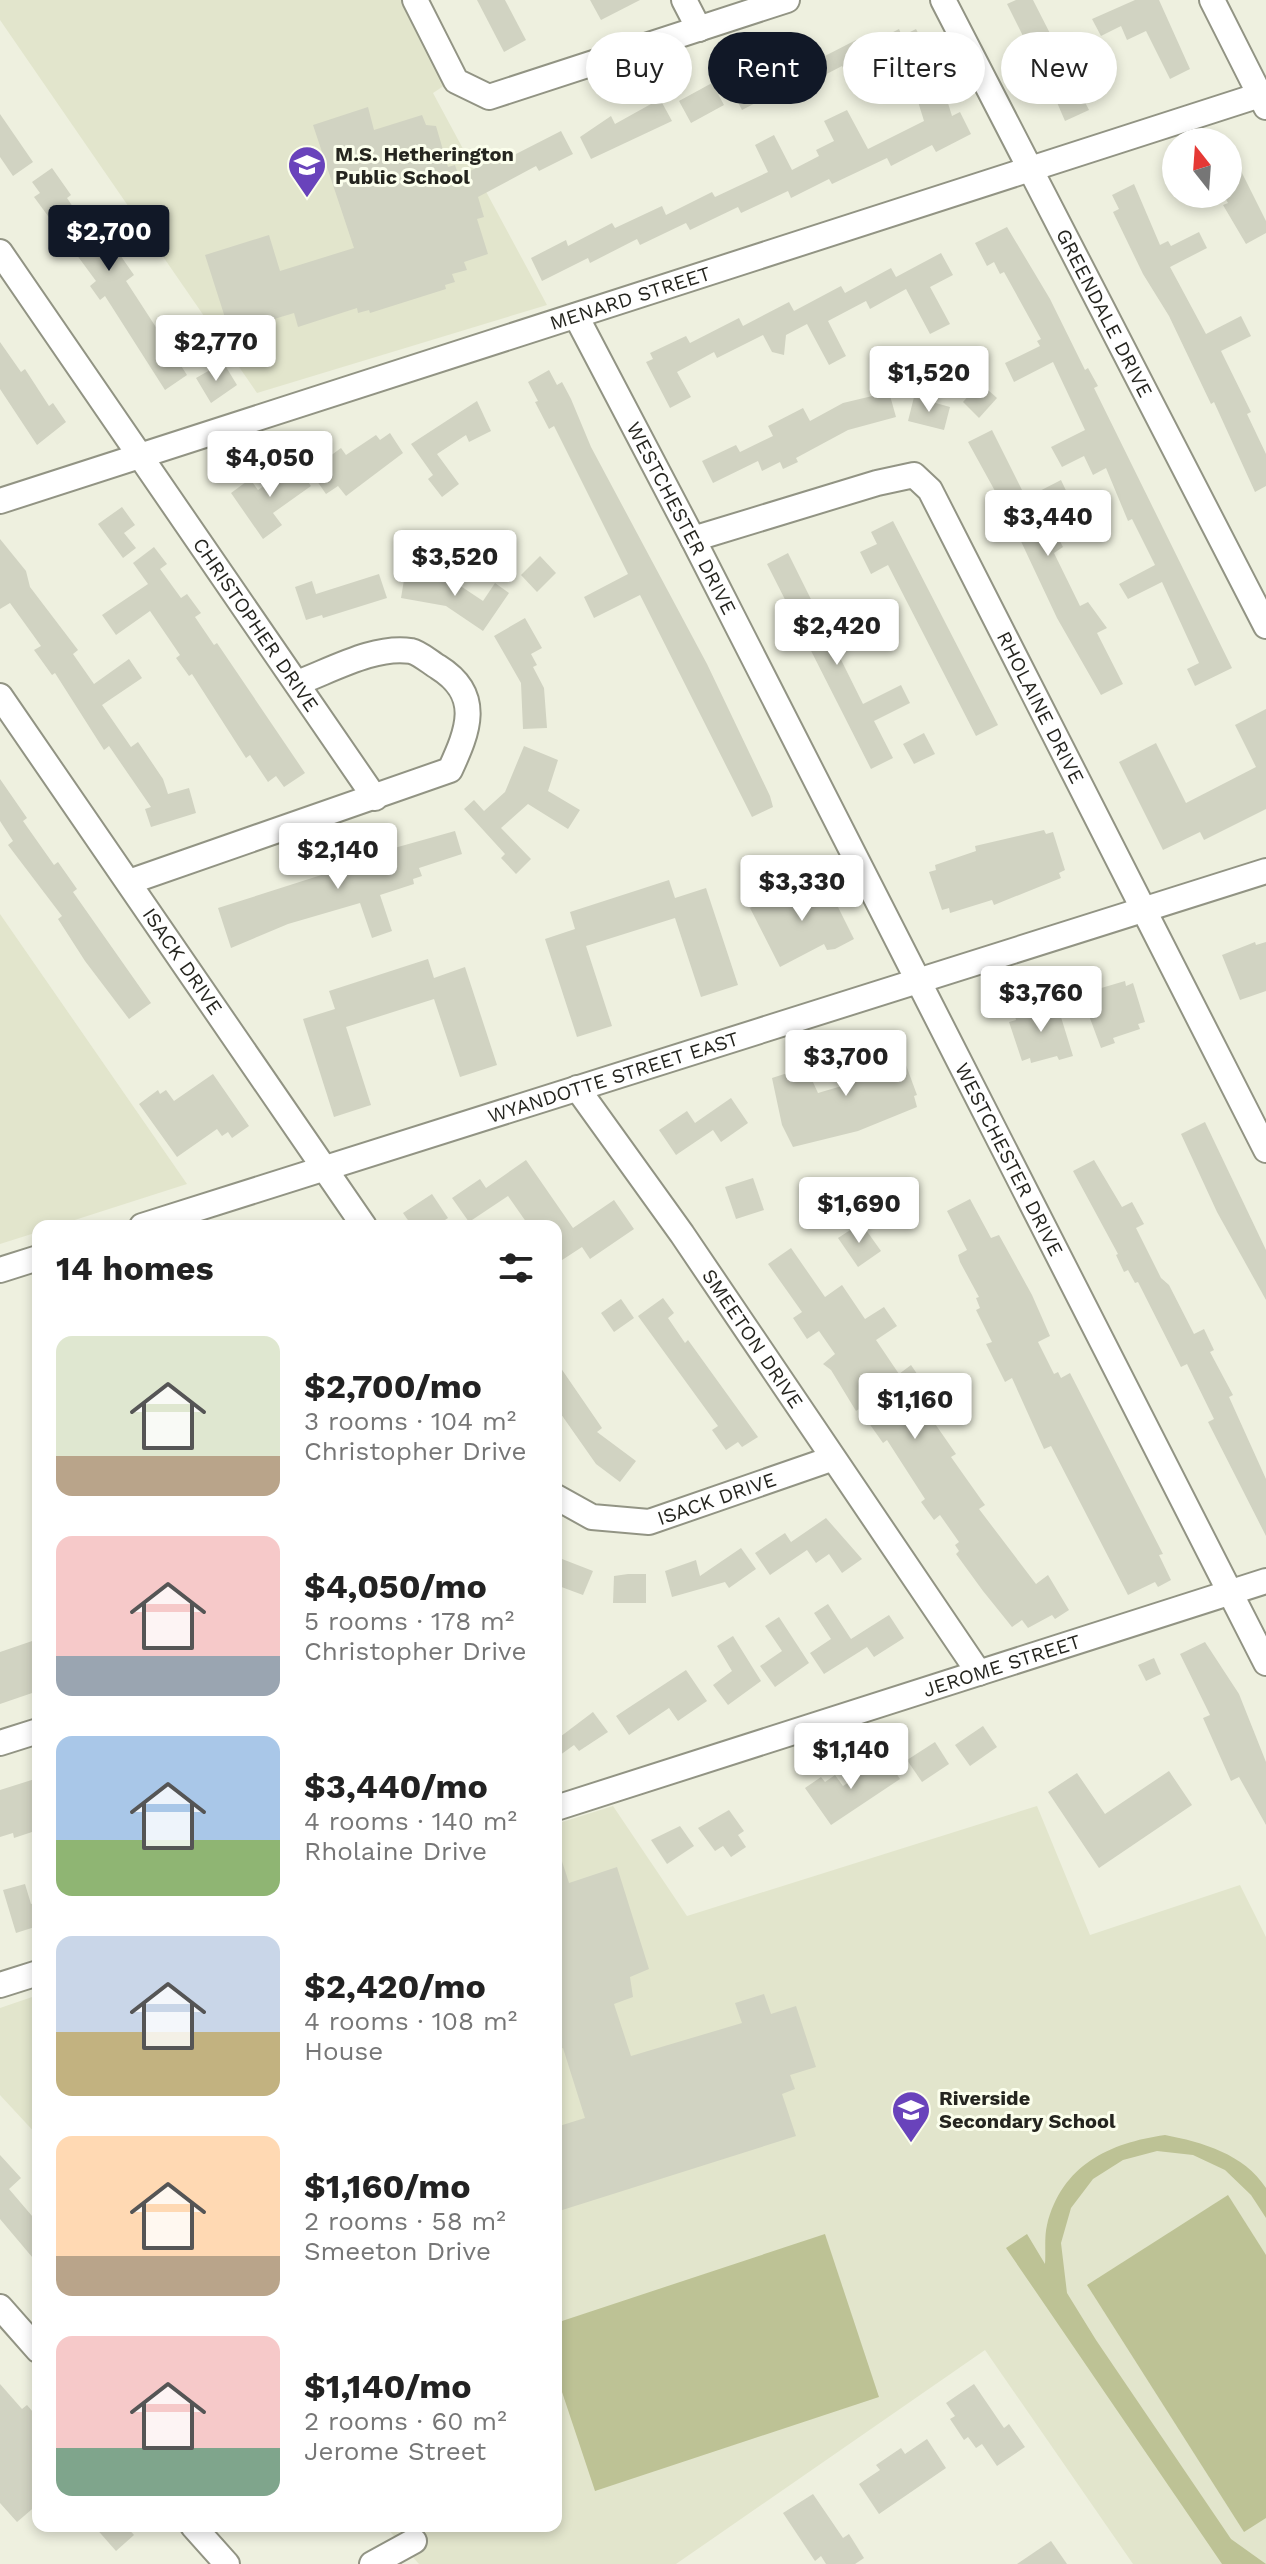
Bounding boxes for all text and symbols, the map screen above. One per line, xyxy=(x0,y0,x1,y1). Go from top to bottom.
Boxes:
chip: Buy xyxy=(586,32,692,104)
chip: Rent xyxy=(708,32,827,104)
chip: Filters xyxy=(843,32,985,104)
chip: New xyxy=(1001,32,1117,104)
north arrow xyxy=(1162,128,1242,208)
map controls xyxy=(1162,128,1242,208)
place label: M.S. Hetherington Public School xyxy=(335,142,514,189)
school or university icon: M.S. Hetherington Public School xyxy=(286,144,328,199)
pin: $2,700 xyxy=(44,205,174,273)
text: $2,700 xyxy=(66,216,152,246)
street label: GREENDALE DRIVE xyxy=(1051,225,1158,401)
street label: MENARD STREET xyxy=(547,261,714,335)
pin: $2,770 xyxy=(151,315,281,383)
text: $2,770 xyxy=(174,326,258,356)
pin: $1,520 xyxy=(864,346,994,414)
text: $1,520 xyxy=(888,357,970,387)
street label: WESTCHESTER DRIVE xyxy=(622,418,741,618)
pin: $4,050 xyxy=(205,431,335,499)
text: $4,050 xyxy=(225,442,315,472)
pin: $3,440 xyxy=(983,490,1113,558)
text: $3,440 xyxy=(1003,501,1093,531)
pin: $3,520 xyxy=(390,530,520,598)
street label: CHRISTOPHER DRIVE xyxy=(188,533,324,716)
text: $3,520 xyxy=(411,541,499,571)
pin: $2,420 xyxy=(772,599,902,667)
text: $2,420 xyxy=(793,610,881,640)
street label: RHOLAINE DRIVE xyxy=(992,627,1089,788)
pin: $2,140 xyxy=(273,823,403,891)
text: $2,140 xyxy=(297,834,379,864)
pin: $3,330 xyxy=(737,855,867,923)
text: $3,330 xyxy=(758,866,846,896)
street label: ISACK DRIVE xyxy=(138,903,228,1019)
pin: $3,760 xyxy=(976,966,1106,1034)
text: $3,760 xyxy=(999,977,1083,1007)
street label: WYANDOTTE STREET EAST xyxy=(485,1026,741,1128)
pin: $3,700 xyxy=(781,1030,911,1098)
text: $3,700 xyxy=(803,1041,889,1071)
street label: WESTCHESTER DRIVE xyxy=(950,1059,1068,1260)
pin: $1,690 xyxy=(794,1177,924,1245)
text: $1,690 xyxy=(817,1188,901,1218)
icon: filters xyxy=(494,1246,538,1290)
text: 14 homes xyxy=(56,1248,214,1288)
street label: SMEETON DRIVE xyxy=(697,1264,808,1413)
text: $2,700/mo xyxy=(304,1366,482,1406)
icon: home xyxy=(120,1368,216,1464)
pin: $1,160 xyxy=(850,1373,980,1441)
text: $1,160 xyxy=(877,1384,953,1414)
text: 3 rooms · 104 m² xyxy=(304,1406,516,1436)
text: Christopher Drive xyxy=(304,1436,527,1466)
street label: ISACK DRIVE xyxy=(654,1467,779,1530)
text: $4,050/mo xyxy=(304,1566,487,1606)
icon: home xyxy=(120,1568,216,1664)
text: 5 rooms · 178 m² xyxy=(304,1606,514,1636)
street label: JEROME STREET xyxy=(920,1629,1084,1702)
text: Christopher Drive xyxy=(304,1636,527,1666)
pin: $1,140 xyxy=(786,1723,916,1791)
text: $1,140 xyxy=(812,1734,890,1764)
text: $3,440/mo xyxy=(304,1766,488,1806)
icon: home xyxy=(120,1768,216,1864)
text: 4 rooms · 140 m² xyxy=(304,1806,517,1836)
text: Rholaine Drive xyxy=(304,1836,487,1866)
text: $2,420/mo xyxy=(304,1966,486,2006)
icon: home xyxy=(120,1968,216,2064)
text: 4 rooms · 108 m² xyxy=(304,2006,517,2036)
text: House xyxy=(304,2036,383,2066)
place label: Riverside Secondary School xyxy=(939,2086,1116,2133)
school or university icon: Riverside Secondary School xyxy=(890,2089,932,2144)
text: $1,160/mo xyxy=(304,2166,471,2206)
icon: home xyxy=(120,2168,216,2264)
text: 2 rooms · 58 m² xyxy=(304,2206,506,2236)
text: Smeeton Drive xyxy=(304,2236,491,2266)
text: $1,140/mo xyxy=(304,2366,472,2406)
icon: home xyxy=(120,2368,216,2464)
text: 2 rooms · 60 m² xyxy=(304,2406,507,2436)
text: Jerome Street xyxy=(304,2436,486,2466)

